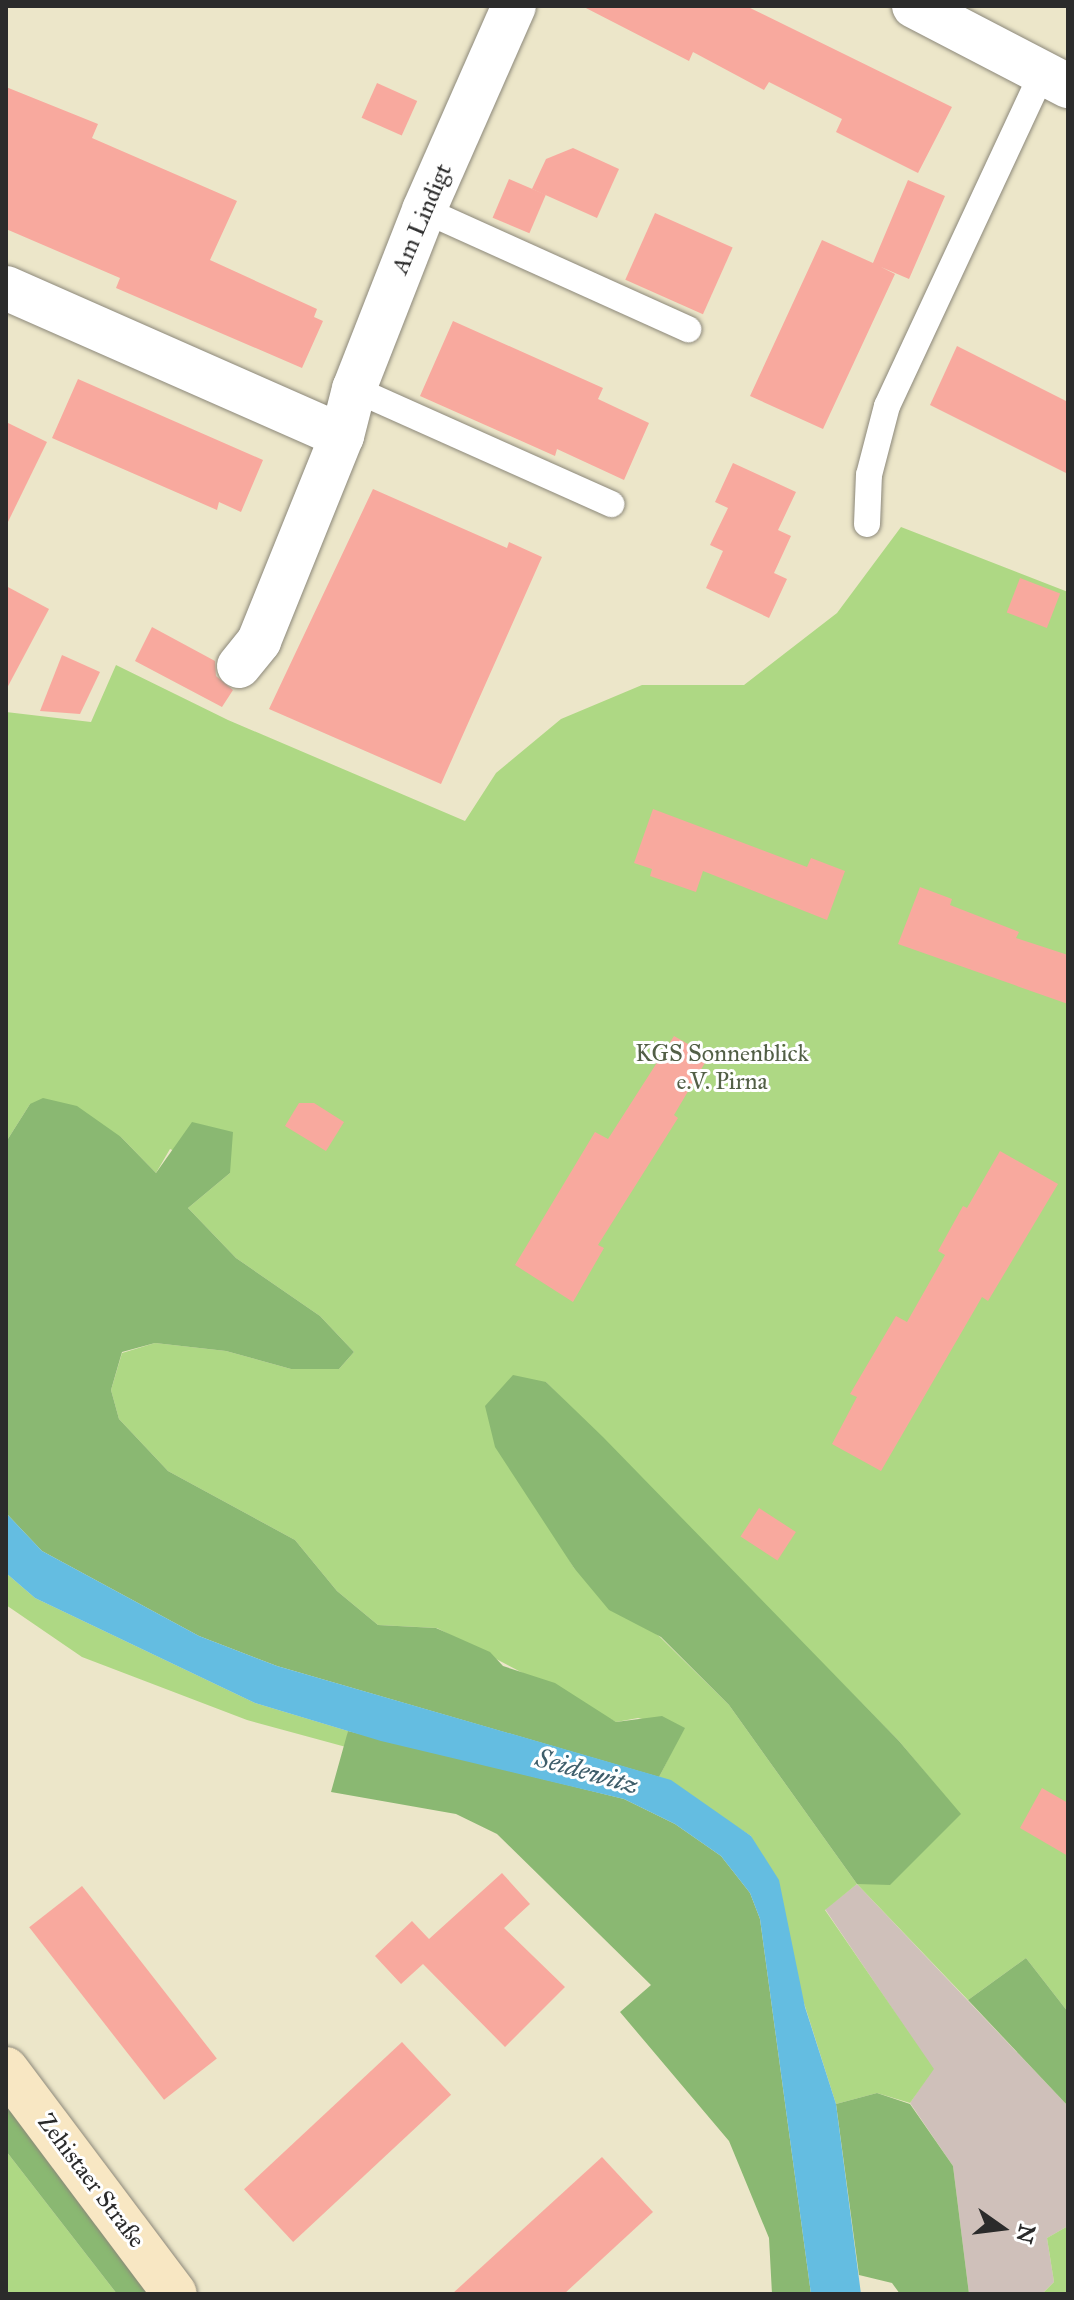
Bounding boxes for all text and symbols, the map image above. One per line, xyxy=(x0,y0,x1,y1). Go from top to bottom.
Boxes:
street label: Am Lindigt xyxy=(386,159,458,279)
park label: KGS Sonnenblick e.V. Pirna xyxy=(635,1040,809,1096)
water label: Seidewitz xyxy=(532,1742,642,1802)
street label: Zehistaer Straße xyxy=(31,2108,151,2254)
north arrow xyxy=(962,2188,1042,2268)
text: N xyxy=(1010,2222,1041,2246)

